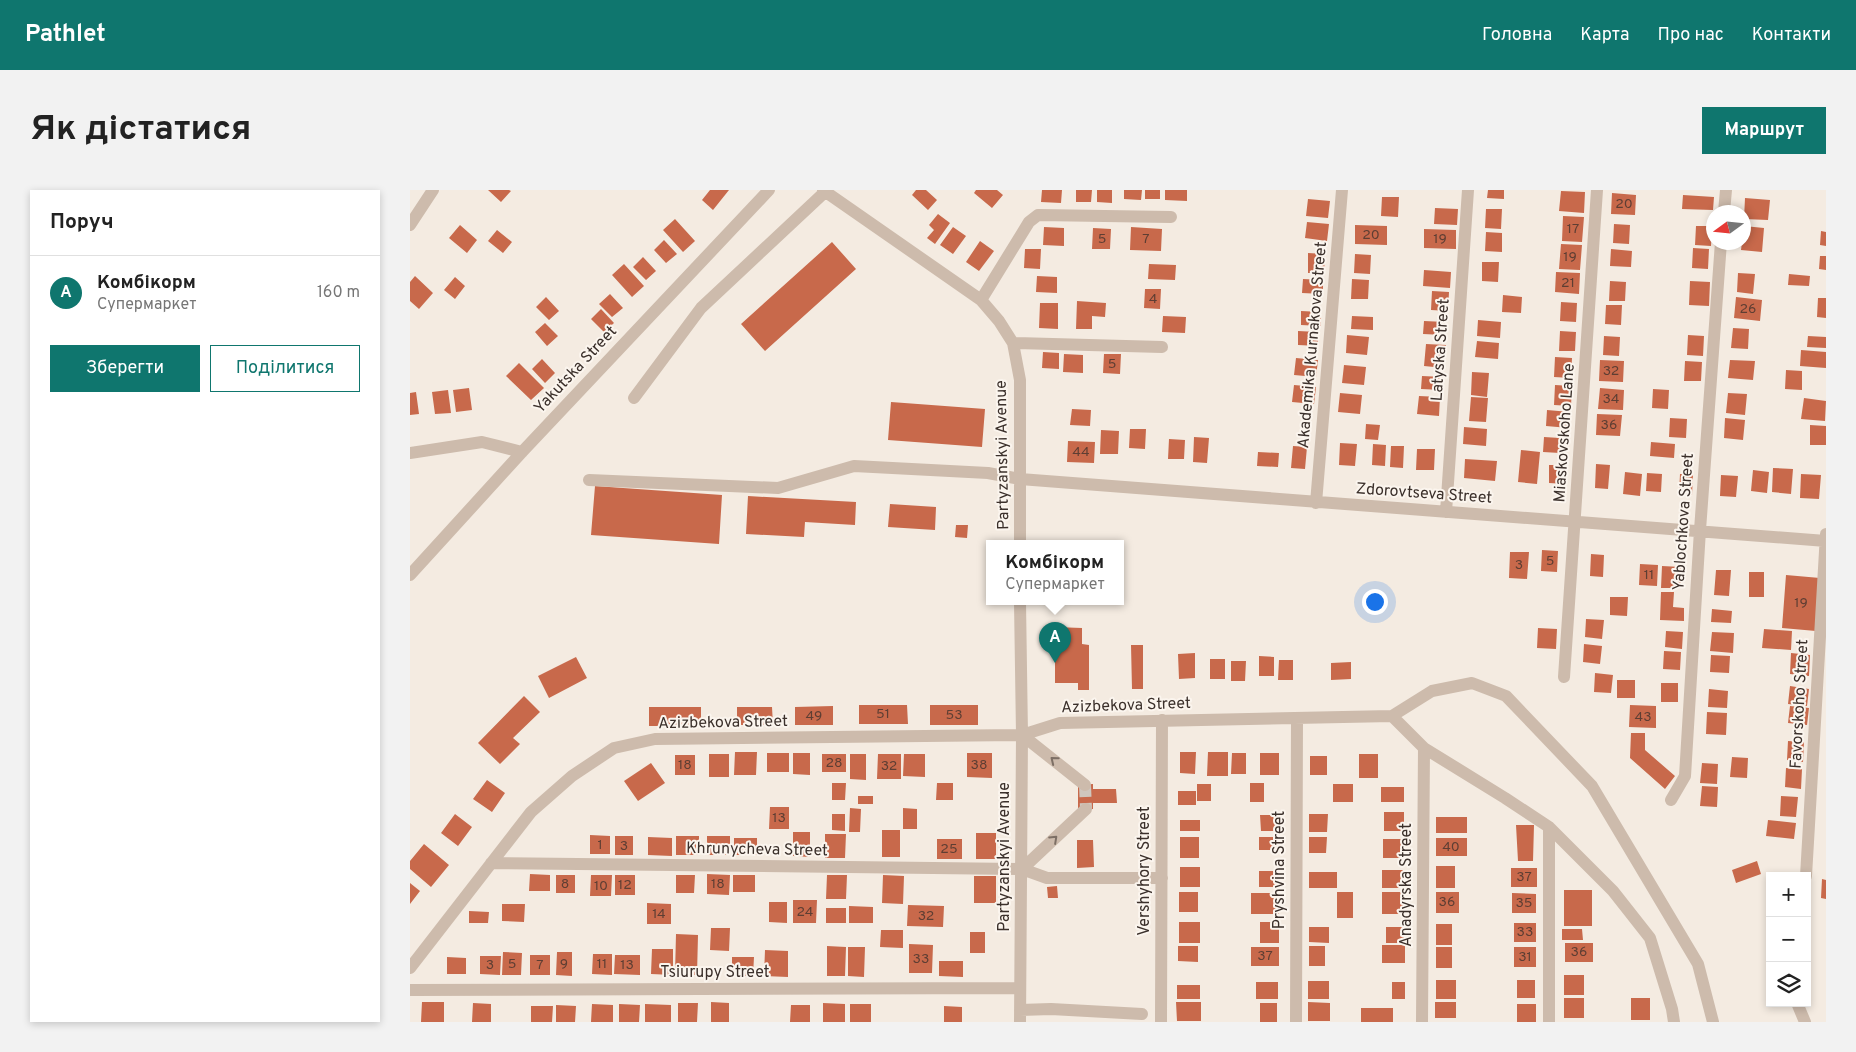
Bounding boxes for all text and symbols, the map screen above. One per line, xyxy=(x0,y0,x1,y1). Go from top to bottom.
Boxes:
text: Pathlet xyxy=(25,20,106,50)
text: Головна xyxy=(1482,24,1552,47)
text: Карта xyxy=(1580,24,1630,47)
text: Про нас xyxy=(1658,24,1724,47)
text: Контакти xyxy=(1752,24,1831,47)
button: Маршрут xyxy=(1702,107,1826,154)
text: Як дістатися xyxy=(30,108,251,152)
house number: 20 xyxy=(1615,196,1633,213)
north arrow xyxy=(1706,205,1751,250)
text: Поруч xyxy=(50,209,114,236)
house number: 17 xyxy=(1567,221,1579,238)
house number: 20 xyxy=(1362,227,1380,244)
house number: 5 xyxy=(1098,231,1106,248)
house number: 7 xyxy=(1142,231,1150,248)
house number: 19 xyxy=(1433,231,1447,248)
street label: Akademika Kurnakova Street xyxy=(1294,241,1332,449)
house number: 19 xyxy=(1563,249,1577,266)
text: Комбікорм xyxy=(97,271,196,295)
house number: 21 xyxy=(1561,275,1575,292)
text: A xyxy=(60,283,72,303)
text: 160 m xyxy=(317,283,360,303)
house number: 4 xyxy=(1149,291,1157,308)
text: Супермаркет xyxy=(97,295,197,315)
street label: Latyska Street xyxy=(1427,298,1455,402)
house number: 26 xyxy=(1740,301,1756,318)
street label: Yakutska Street xyxy=(530,322,622,418)
button: Зберегти xyxy=(50,345,200,392)
button: Поділитися xyxy=(210,345,360,392)
house number: 5 xyxy=(1108,356,1116,373)
street label: Miaskovskoho Lane xyxy=(1550,363,1580,503)
house number: 32 xyxy=(1603,363,1619,380)
street label: Partyzanskyi Avenue xyxy=(992,380,1014,530)
house number: 34 xyxy=(1602,391,1620,408)
house number: 36 xyxy=(1601,417,1617,434)
house number: 44 xyxy=(1072,444,1090,461)
street label: Yablochkova Street xyxy=(1669,453,1699,591)
street label: Zdorovtseva Street xyxy=(1355,479,1493,509)
popup xyxy=(986,540,1124,605)
text: Комбікорм xyxy=(1005,551,1104,575)
house number: 5 xyxy=(1546,553,1554,570)
house number: 3 xyxy=(1515,557,1523,574)
house number: 11 xyxy=(1644,567,1654,584)
text: Супермаркет xyxy=(1005,575,1105,595)
your location xyxy=(1362,589,1388,615)
house number: 19 xyxy=(1794,595,1808,612)
pin: A xyxy=(1039,622,1071,663)
street label: Favorskoho Street xyxy=(1787,639,1813,769)
street label: Azizbekova Street xyxy=(1061,694,1191,718)
house number: 51 xyxy=(876,706,890,723)
house number: 53 xyxy=(945,707,963,724)
house number: 49 xyxy=(806,708,822,725)
house number: 43 xyxy=(1634,709,1652,726)
street label: Azizbekova Street xyxy=(658,712,788,734)
house number: 28 xyxy=(825,755,843,772)
house number: 18 xyxy=(678,757,692,774)
house number: 38 xyxy=(971,757,987,774)
one-way arrow xyxy=(1051,757,1060,765)
house number: 32 xyxy=(881,758,897,775)
street label: Partyzanskyi Avenue xyxy=(995,782,1015,932)
street label: Vershyhory Street xyxy=(1135,806,1155,936)
house number: 13 xyxy=(772,810,786,827)
street label: Pryshvina Street xyxy=(1270,811,1290,929)
street label: Anadyrska Street xyxy=(1397,823,1417,947)
one-way arrow xyxy=(1048,836,1057,845)
house number: 1 xyxy=(597,837,603,854)
house number: 3 xyxy=(620,838,628,855)
street label: Khrunycheva Street xyxy=(686,839,828,861)
house number: 40 xyxy=(1442,839,1460,856)
house number: 25 xyxy=(940,841,958,858)
house number: 37 xyxy=(1516,869,1532,886)
map controls xyxy=(1766,872,1811,1007)
button: + xyxy=(1766,872,1811,917)
house number: 8 xyxy=(561,876,569,893)
house number: 18 xyxy=(711,876,725,893)
house number: 12 xyxy=(618,877,632,894)
house number: 10 xyxy=(594,878,608,895)
house number: 36 xyxy=(1439,894,1455,911)
house number: 35 xyxy=(1515,895,1533,912)
house number: 24 xyxy=(796,904,814,921)
house number: 14 xyxy=(652,906,666,923)
house number: 32 xyxy=(918,908,934,925)
button: − xyxy=(1766,917,1811,962)
house number: 33 xyxy=(1517,924,1533,941)
house number: 36 xyxy=(1571,944,1587,961)
house number: 37 xyxy=(1257,948,1273,965)
house number: 31 xyxy=(1518,949,1532,966)
house number: 33 xyxy=(913,951,929,968)
house number: 5 xyxy=(508,956,516,973)
house number: 9 xyxy=(560,956,568,973)
house number: 11 xyxy=(597,956,607,973)
house number: 3 xyxy=(486,957,494,974)
house number: 7 xyxy=(536,957,544,974)
house number: 13 xyxy=(620,957,634,974)
button: layers xyxy=(1766,962,1811,1007)
street label: Tsiurupy Street xyxy=(660,963,770,983)

